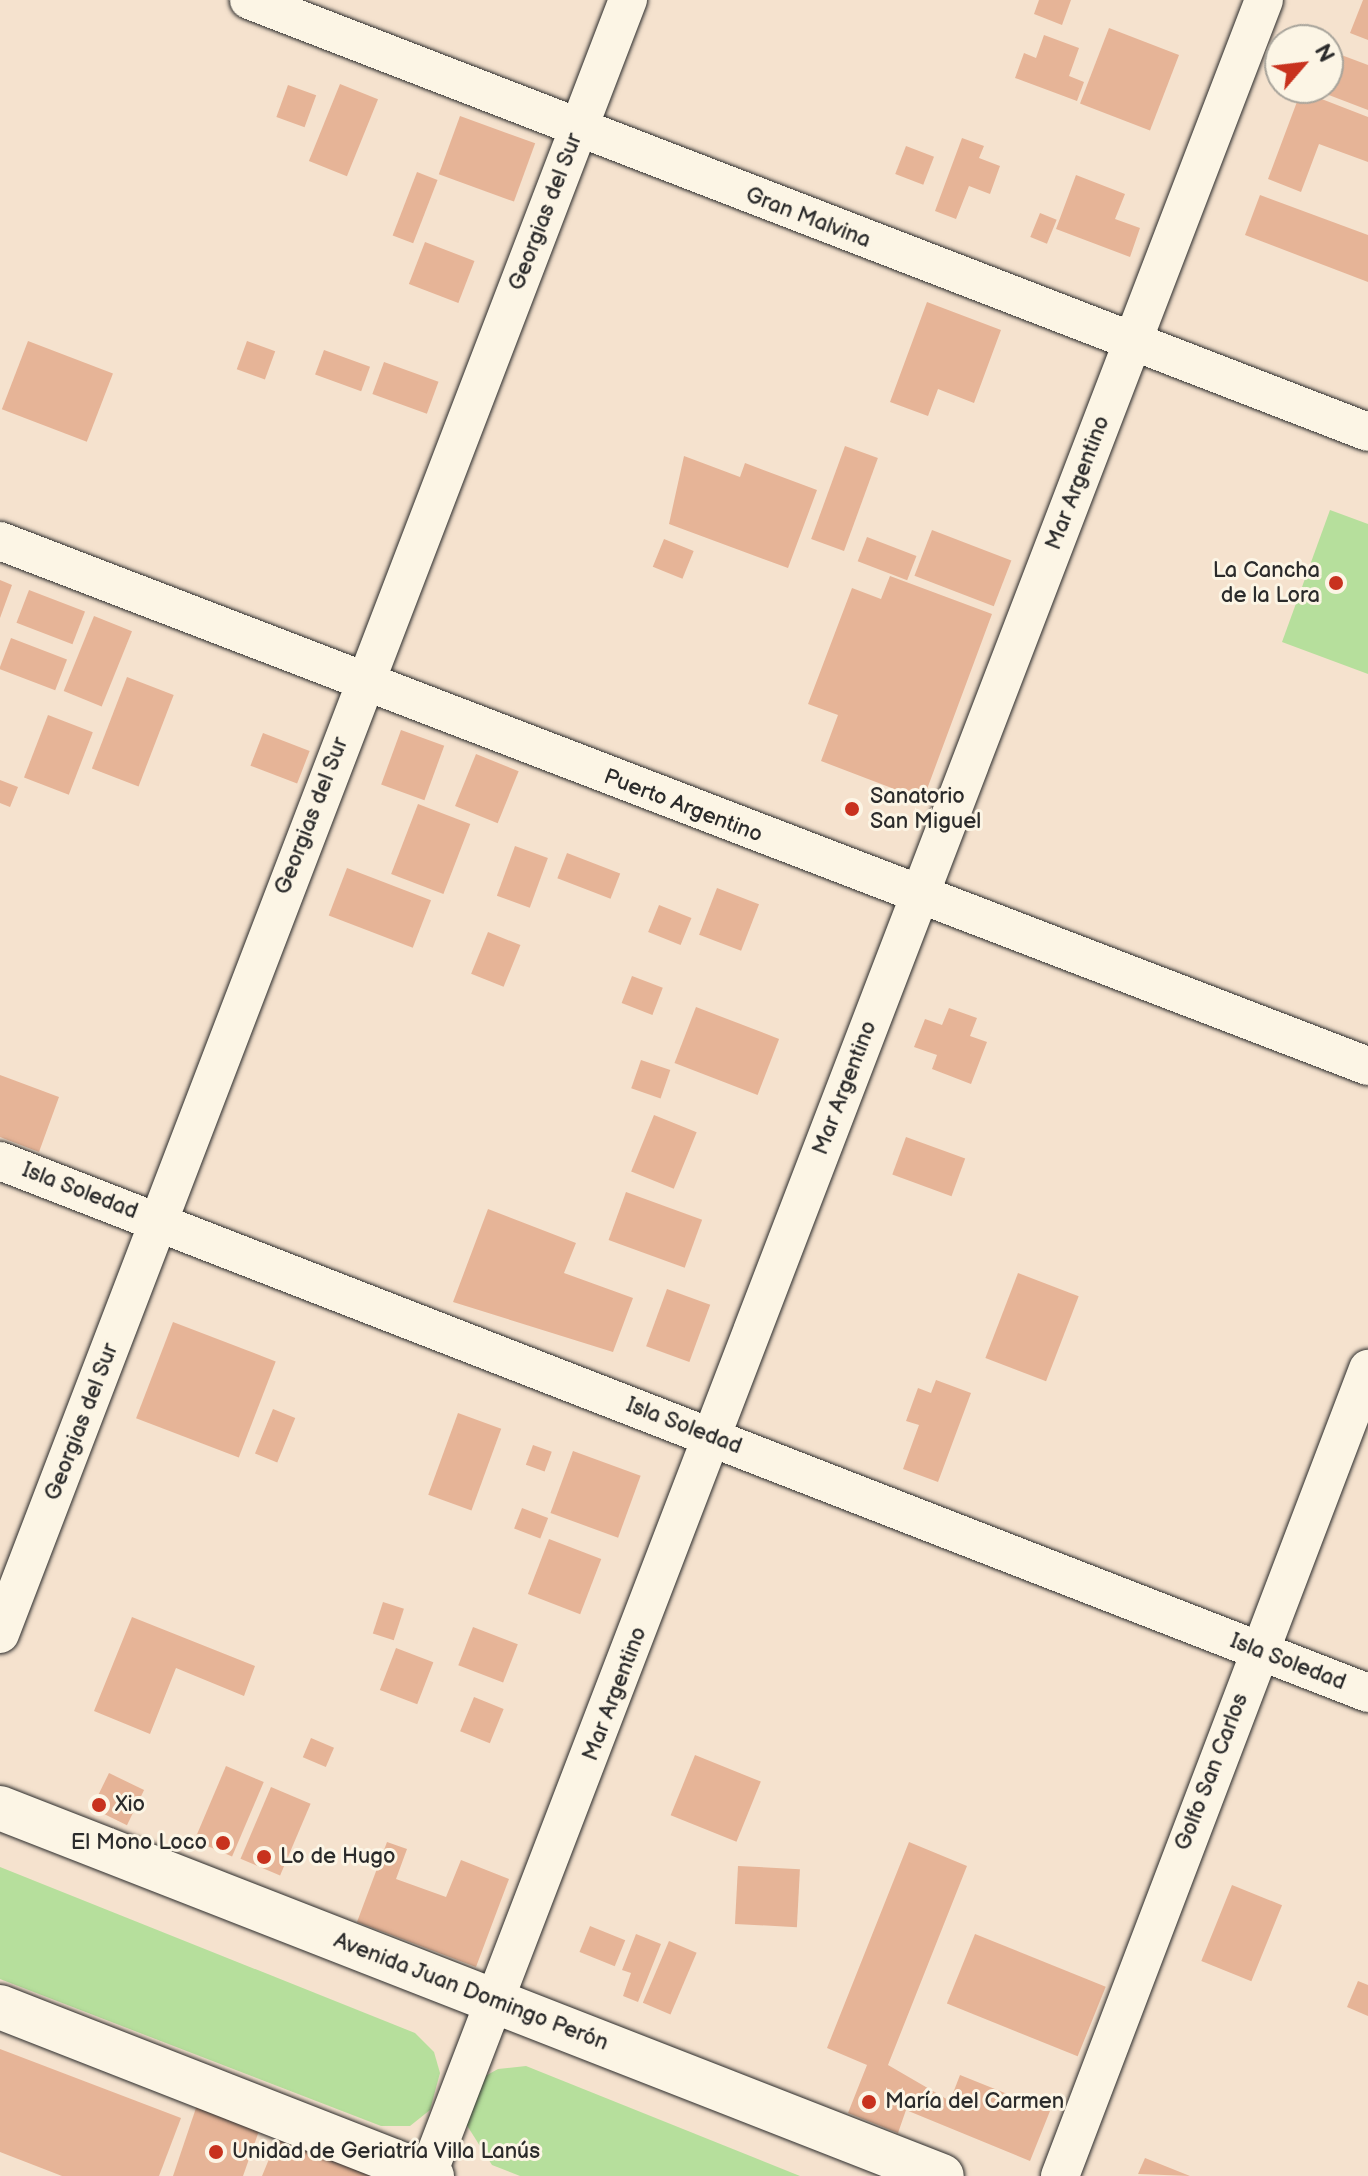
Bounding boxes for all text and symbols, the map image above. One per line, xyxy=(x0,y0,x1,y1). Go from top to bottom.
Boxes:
north arrow xyxy=(1264,24,1344,104)
text: N xyxy=(1308,40,1340,67)
street label: Georgias del Sur xyxy=(504,129,588,295)
street label: Gran Malvina xyxy=(742,182,874,254)
street label: Mar Argentino xyxy=(1040,412,1116,554)
place label: La Cancha de la Lora xyxy=(1213,557,1320,608)
marker: La Cancha de la Lora xyxy=(1327,574,1345,592)
street label: Georgias del Sur xyxy=(270,733,354,899)
street label: Puerto Argentino xyxy=(600,764,766,848)
place label: Sanatorio San Miguel xyxy=(870,783,981,834)
marker: Sanatorio San Miguel xyxy=(841,798,863,820)
street label: Mar Argentino xyxy=(807,1017,883,1159)
street label: Isla Soledad xyxy=(18,1157,142,1225)
street label: Georgias del Sur xyxy=(40,1339,124,1505)
street label: Isla Soledad xyxy=(622,1392,746,1460)
street label: Mar Argentino xyxy=(577,1623,653,1765)
street label: Isla Soledad xyxy=(1226,1628,1350,1696)
street label: Golfo San Carlos xyxy=(1170,1690,1254,1854)
place label: Xio xyxy=(115,1792,145,1818)
marker: Xio xyxy=(90,1796,108,1814)
place label: El Mono Loco xyxy=(71,1830,207,1856)
marker: El Mono Loco xyxy=(214,1834,232,1852)
place label: Lo de Hugo xyxy=(280,1844,396,1870)
marker: Lo de Hugo xyxy=(255,1848,273,1866)
street label: Avenida Juan Domingo Perón xyxy=(330,1927,612,2057)
place label: María del Carmen xyxy=(885,2089,1064,2115)
marker: María del Carmen xyxy=(860,2093,878,2111)
place label: Unidad de Geriatría Villa Lanús xyxy=(232,2139,541,2165)
marker: Unidad de Geriatría Villa Lanús xyxy=(207,2143,225,2161)

